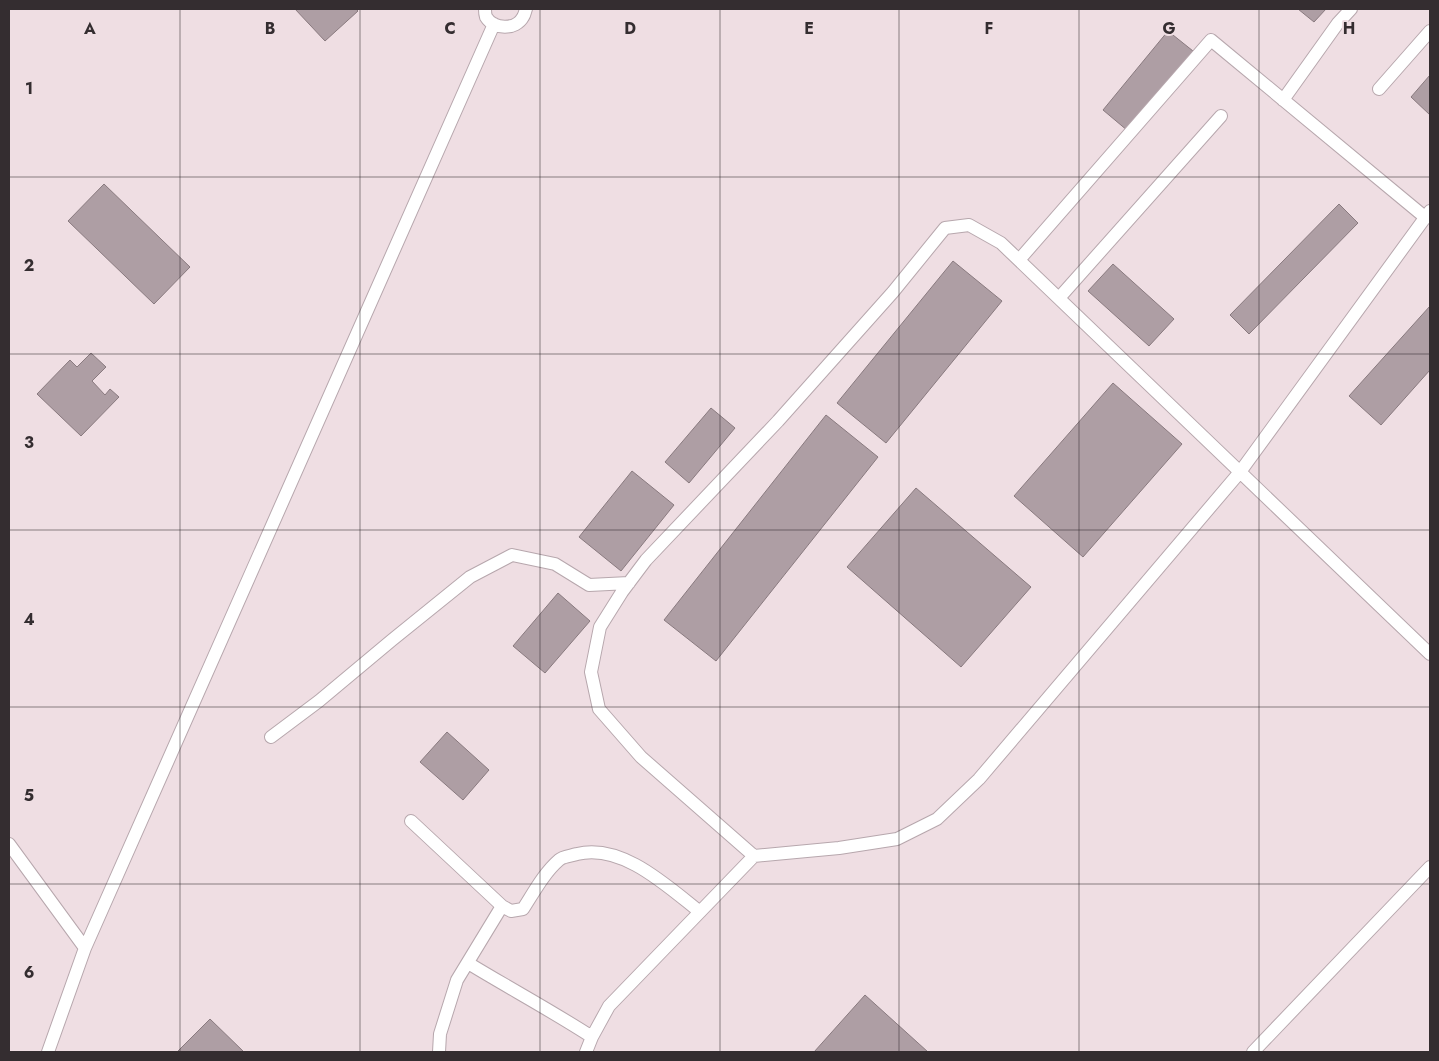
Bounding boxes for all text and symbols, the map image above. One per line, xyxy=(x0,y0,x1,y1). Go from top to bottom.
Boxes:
text: A xyxy=(83,17,96,40)
text: B xyxy=(265,17,275,40)
text: C xyxy=(444,17,456,40)
text: D xyxy=(624,17,636,40)
text: E xyxy=(804,17,814,40)
text: F xyxy=(985,17,993,40)
text: G xyxy=(1162,17,1176,40)
text: H xyxy=(1343,17,1355,40)
text: 1 xyxy=(25,77,33,100)
text: 2 xyxy=(24,254,34,277)
text: 3 xyxy=(24,431,34,454)
text: 4 xyxy=(23,608,35,631)
text: 5 xyxy=(24,784,34,807)
text: 6 xyxy=(24,961,34,984)

